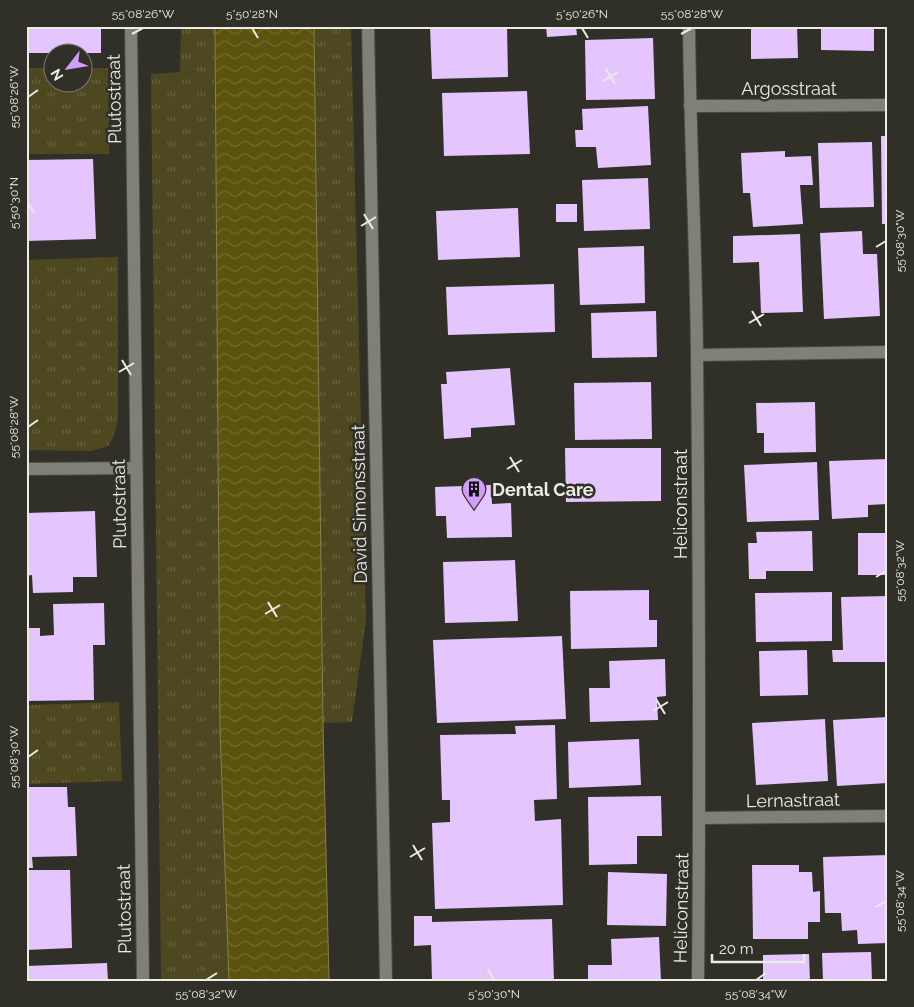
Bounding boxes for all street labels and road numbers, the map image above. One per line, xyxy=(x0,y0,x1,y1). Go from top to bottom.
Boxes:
street label: Plutostraat xyxy=(103,54,125,144)
street label: Argosstraat xyxy=(741,78,837,99)
street label: David Simonsstraat xyxy=(347,424,371,584)
street label: Heliconstraat xyxy=(670,449,691,559)
street label: Plutostraat xyxy=(108,459,130,549)
street label: Lernastraat xyxy=(746,789,840,811)
street label: Heliconstraat xyxy=(670,853,692,963)
street label: Plutostraat xyxy=(113,864,135,954)

